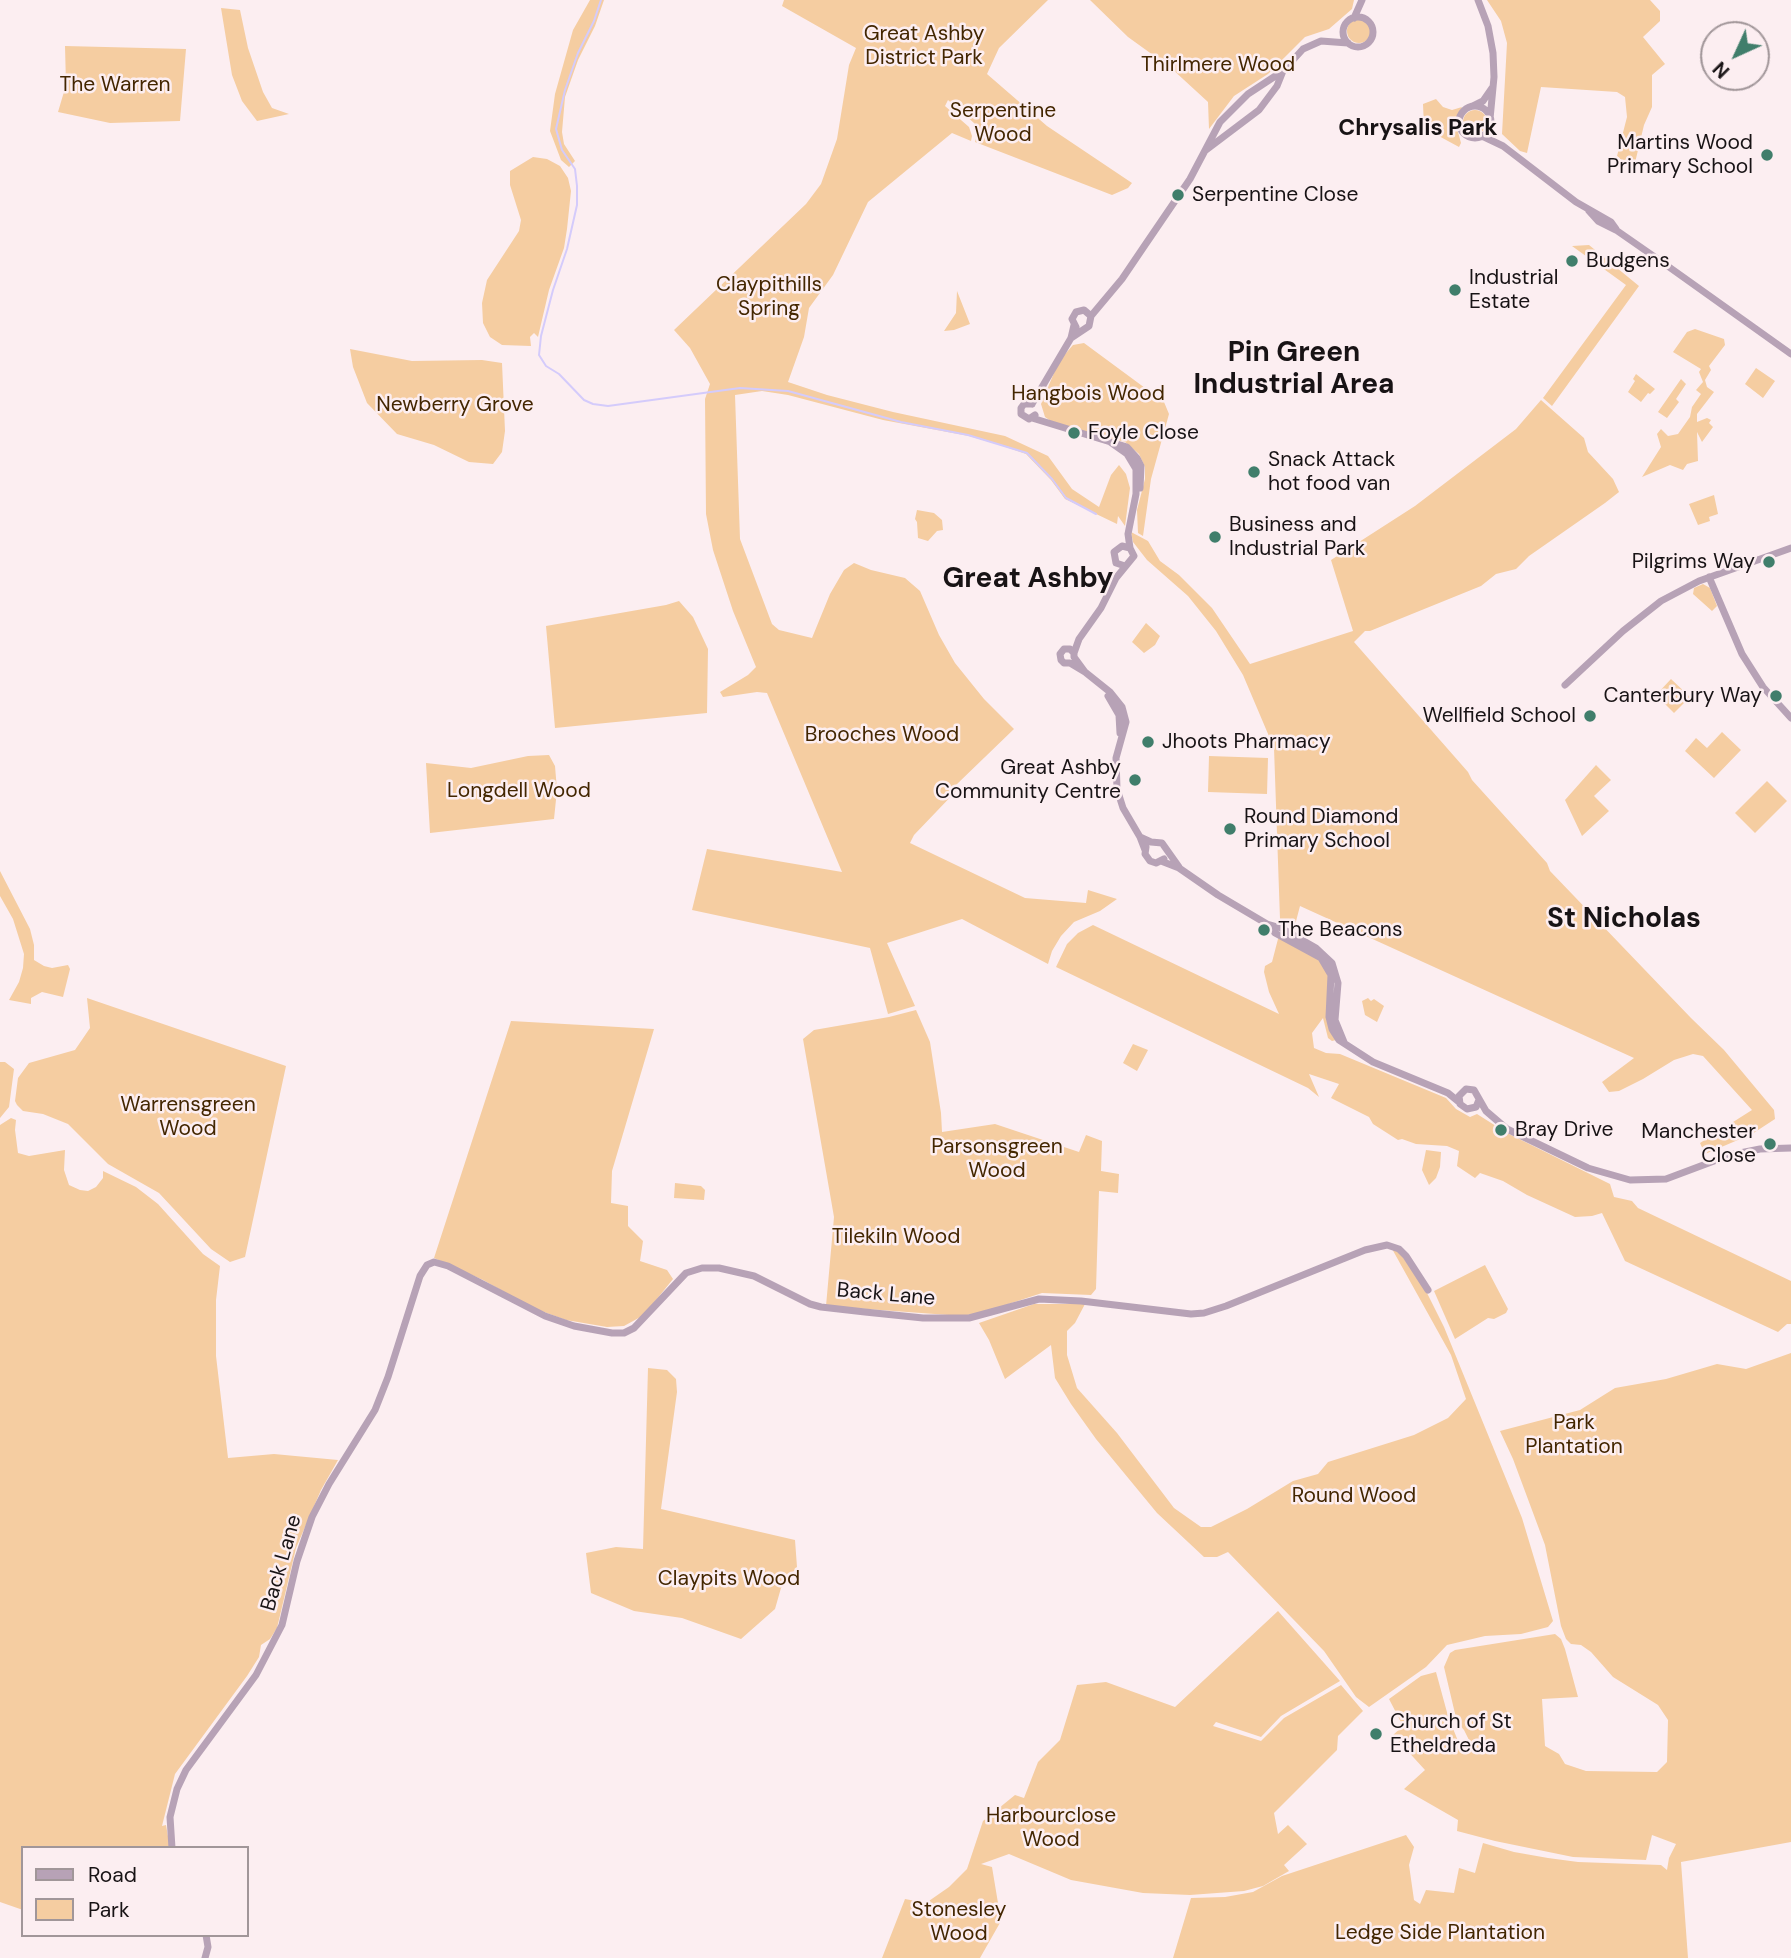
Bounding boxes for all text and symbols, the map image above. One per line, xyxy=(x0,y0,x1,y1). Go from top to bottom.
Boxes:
park label: Great Ashby District Park xyxy=(864,21,984,71)
north arrow xyxy=(1700,21,1770,91)
park label: Thirlmere Wood xyxy=(1141,52,1295,78)
text: N xyxy=(1707,56,1735,84)
park label: The Warren xyxy=(59,72,171,98)
park label: Serpentine Wood xyxy=(950,98,1056,148)
district label: Chrysalis Park xyxy=(1338,115,1498,143)
place label: Martins Wood Primary School xyxy=(1607,130,1753,180)
marker: Martins Wood Primary School xyxy=(1759,147,1775,163)
place label: Serpentine Close xyxy=(1192,182,1359,208)
marker: Serpentine Close xyxy=(1170,187,1186,203)
place label: Budgens xyxy=(1586,248,1670,274)
marker: Budgens xyxy=(1564,253,1580,269)
place label: Industrial Estate xyxy=(1469,265,1558,315)
park label: Claypithills Spring xyxy=(716,272,822,322)
marker: Industrial Estate xyxy=(1447,282,1463,298)
district label: Pin Green Industrial Area xyxy=(1193,337,1395,403)
park label: Hangbois Wood xyxy=(1011,381,1165,407)
park label: Newberry Grove xyxy=(376,392,534,418)
place label: Foyle Close xyxy=(1088,420,1199,446)
marker: Foyle Close xyxy=(1066,425,1082,441)
place label: Snack Attack hot food van xyxy=(1268,447,1395,497)
marker: Snack Attack hot food van xyxy=(1246,464,1262,480)
place label: Business and Industrial Park xyxy=(1229,512,1365,562)
marker: Business and Industrial Park xyxy=(1207,529,1223,545)
place label: Pilgrims Way xyxy=(1632,549,1755,575)
marker: Pilgrims Way xyxy=(1761,554,1777,570)
district label: Great Ashby xyxy=(943,563,1113,597)
place label: Canterbury Way xyxy=(1604,683,1762,709)
marker: Canterbury Way xyxy=(1768,688,1784,704)
place label: Wellfield School xyxy=(1422,703,1576,729)
marker: Wellfield School xyxy=(1582,708,1598,724)
park label: Brooches Wood xyxy=(805,722,959,748)
place label: Jhoots Pharmacy xyxy=(1162,729,1331,755)
marker: Jhoots Pharmacy xyxy=(1140,734,1156,750)
place label: Great Ashby Community Centre xyxy=(935,755,1121,805)
marker: Great Ashby Community Centre xyxy=(1127,772,1143,788)
park label: Longdell Wood xyxy=(447,778,591,804)
place label: Round Diamond Primary School xyxy=(1244,804,1398,854)
marker: Round Diamond Primary School xyxy=(1222,821,1238,837)
district label: St Nicholas xyxy=(1547,903,1701,937)
place label: The Beacons xyxy=(1278,917,1402,943)
marker: The Beacons xyxy=(1256,922,1272,938)
park label: Warrensgreen Wood xyxy=(120,1092,256,1142)
place label: Bray Drive xyxy=(1515,1117,1614,1143)
place label: Manchester Close xyxy=(1641,1119,1756,1169)
marker: Bray Drive xyxy=(1493,1122,1509,1138)
park label: Parsonsgreen Wood xyxy=(931,1134,1063,1184)
marker: Manchester Close xyxy=(1762,1136,1778,1152)
park label: Tilekiln Wood xyxy=(832,1224,960,1250)
street label: Back Lane xyxy=(836,1278,936,1312)
park label: Park Plantation xyxy=(1525,1410,1623,1460)
park label: Round Wood xyxy=(1292,1483,1416,1509)
street label: Back Lane xyxy=(256,1512,308,1614)
park label: Claypits Wood xyxy=(658,1566,800,1592)
place label: Church of St Etheldreda xyxy=(1390,1709,1512,1759)
marker: Church of St Etheldreda xyxy=(1368,1726,1384,1742)
park label: Harbourclose Wood xyxy=(986,1803,1116,1853)
legend xyxy=(21,1846,248,1937)
text: Road xyxy=(88,1861,137,1889)
text: Park xyxy=(88,1896,129,1924)
park label: Stonesley Wood xyxy=(912,1897,1006,1947)
park label: Ledge Side Plantation xyxy=(1335,1920,1545,1946)

